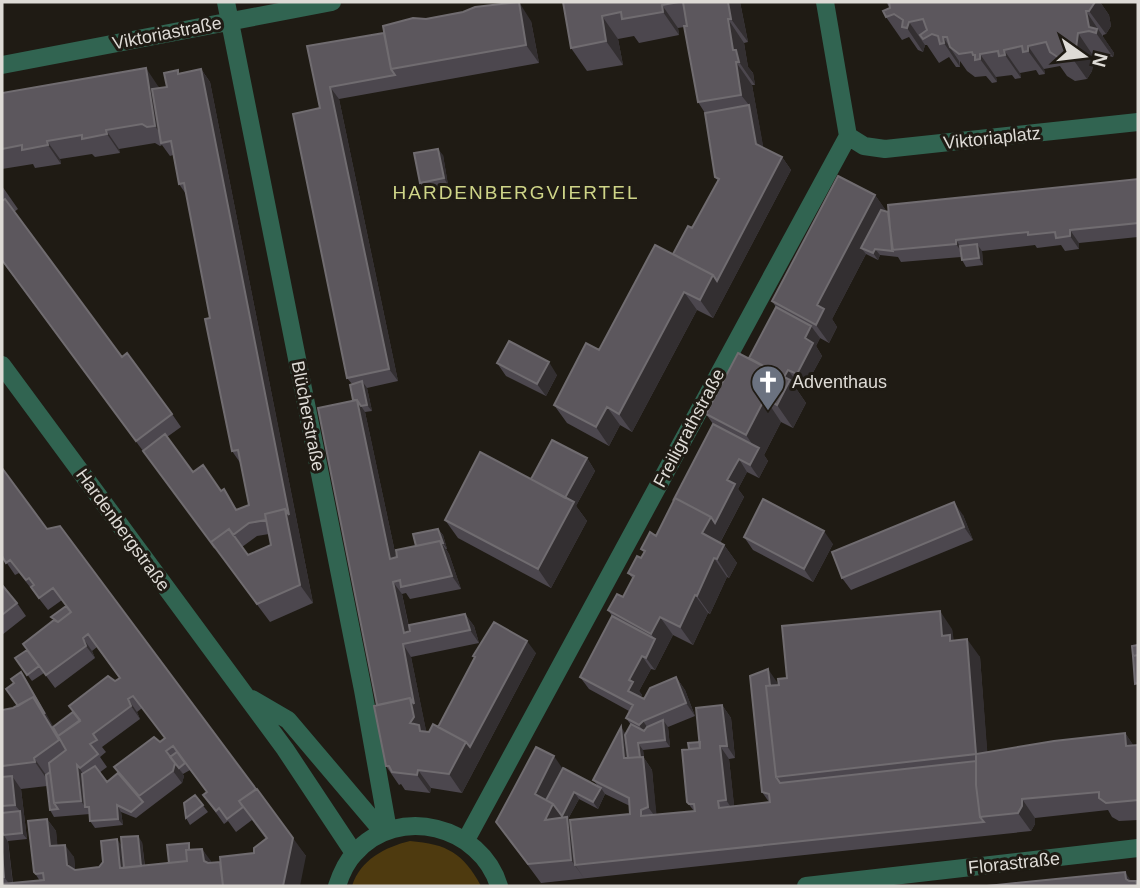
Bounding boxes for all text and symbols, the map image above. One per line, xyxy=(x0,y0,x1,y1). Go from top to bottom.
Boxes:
street label: Viktoriastraße xyxy=(111,13,223,53)
north arrow xyxy=(1049,21,1119,91)
text: N xyxy=(1088,51,1112,69)
street label: Viktoriaplatz xyxy=(942,123,1042,153)
district label: HARDENBERGVIERTEL xyxy=(393,182,639,203)
street label: Blücherstraße xyxy=(287,359,329,473)
church icon: Adventhaus xyxy=(749,363,787,412)
street label: Freiligrathstraße xyxy=(649,365,729,491)
place label: Adventhaus xyxy=(792,372,887,392)
street label: Hardenbergstraße xyxy=(72,465,174,595)
street label: Florastraße xyxy=(967,848,1061,878)

